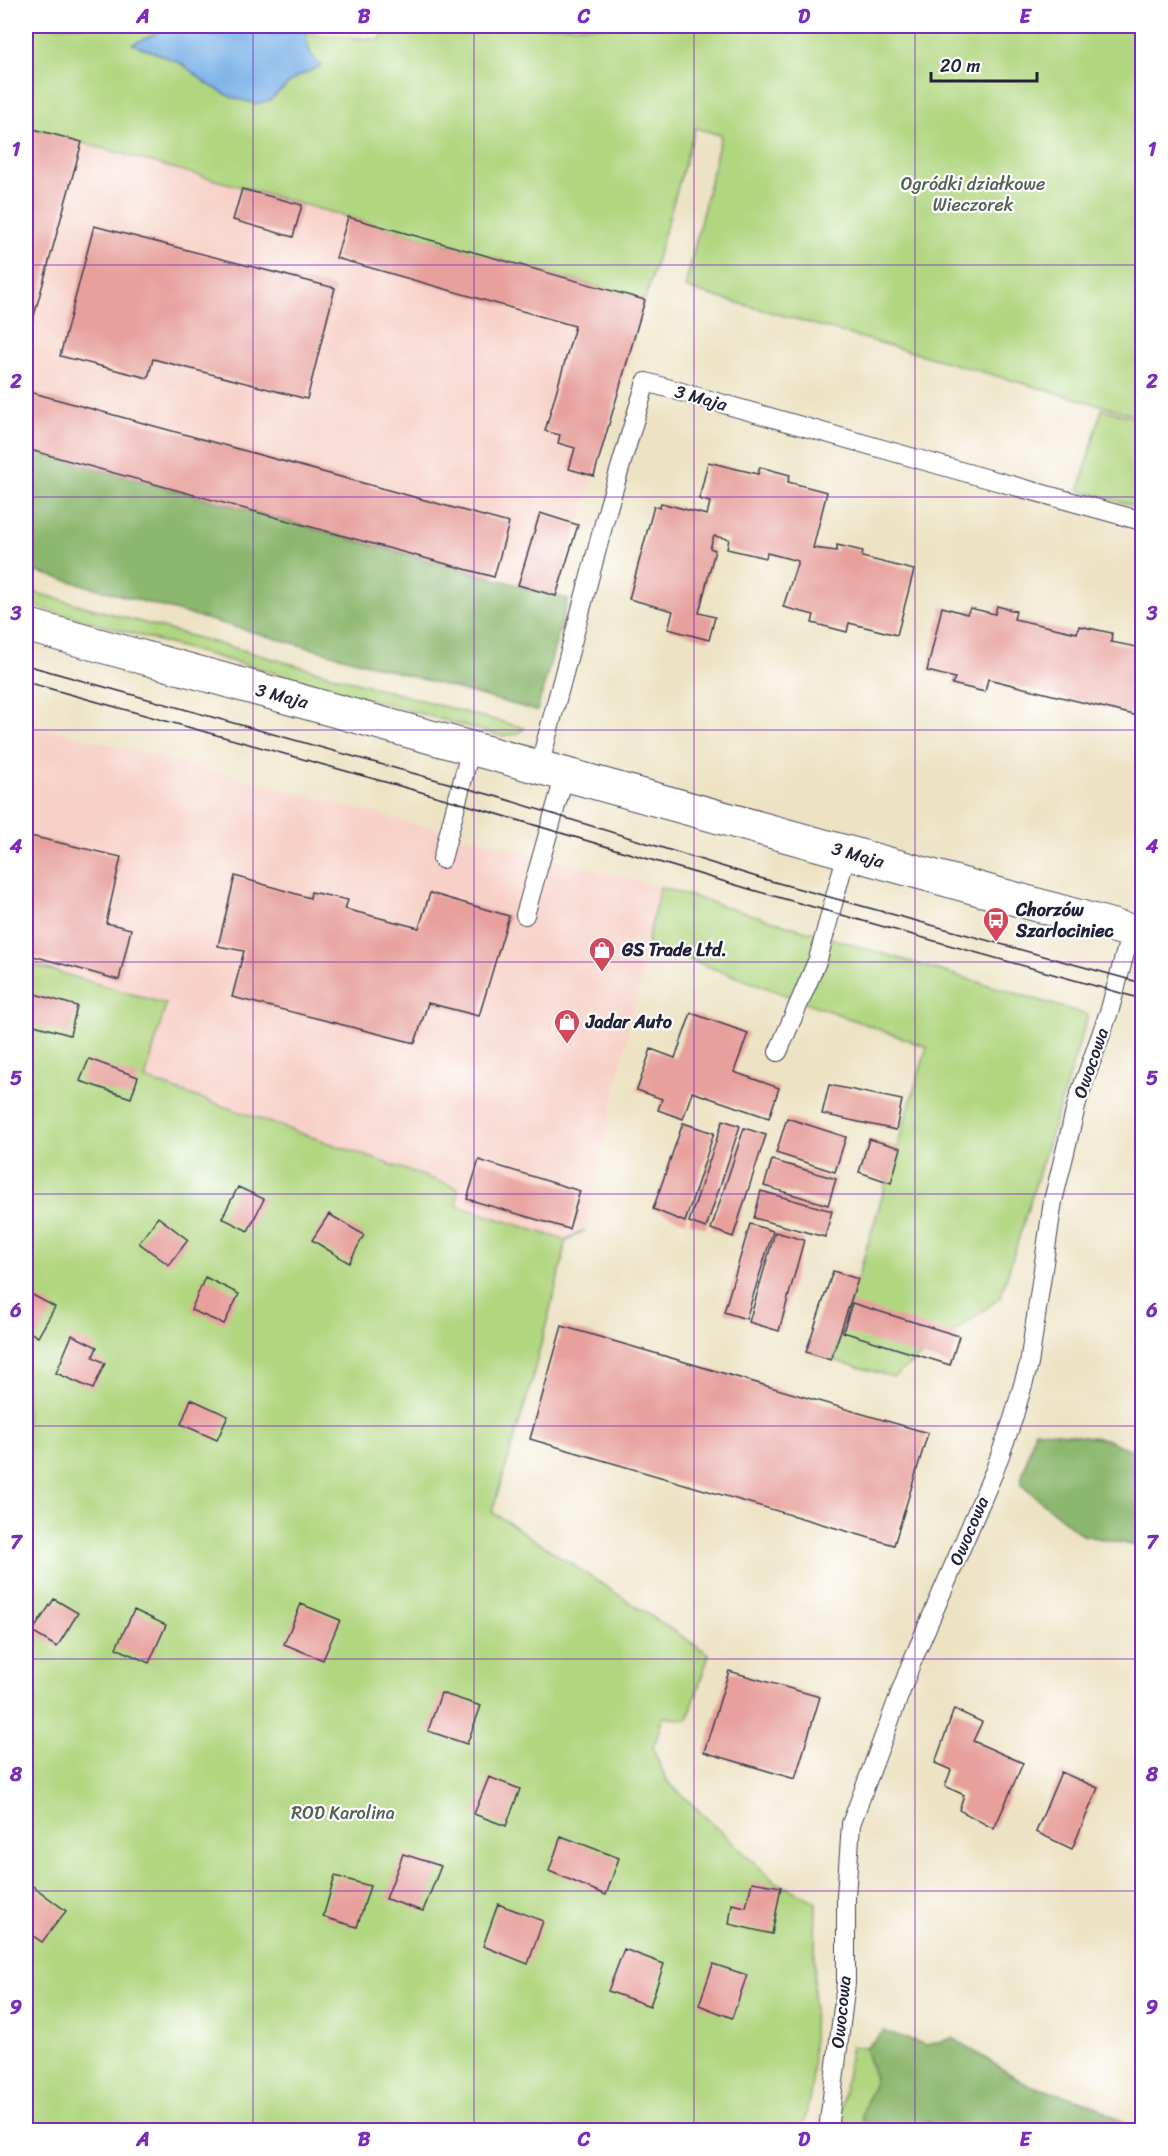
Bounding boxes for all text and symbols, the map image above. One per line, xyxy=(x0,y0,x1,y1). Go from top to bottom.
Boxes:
text: A xyxy=(135,0,150,34)
text: B xyxy=(358,0,371,34)
text: C xyxy=(577,0,591,34)
text: D xyxy=(798,0,811,34)
text: E xyxy=(1019,0,1032,34)
scale bar xyxy=(931,45,1038,83)
text: 20 m xyxy=(940,50,980,82)
text: 1 xyxy=(12,132,21,167)
text: 1 xyxy=(1148,132,1157,167)
park label: Ogródki działkowe Wieczorek xyxy=(901,168,1045,221)
text: 2 xyxy=(9,364,22,399)
text: 2 xyxy=(1145,364,1158,399)
street label: 3 Maja xyxy=(671,375,732,421)
text: 3 xyxy=(10,596,22,631)
text: 3 xyxy=(1146,596,1158,631)
street label: 3 Maja xyxy=(252,674,313,719)
text: 4 xyxy=(9,829,23,864)
text: 4 xyxy=(1145,829,1159,864)
street label: 3 Maja xyxy=(828,832,889,878)
place label: Chorzów Szarlociniec xyxy=(1015,894,1114,947)
bus stop icon: Chorzów Szarlociniec xyxy=(981,905,1011,943)
place label: GS Trade Ltd. xyxy=(621,934,727,966)
shop icon: GS Trade Ltd. xyxy=(587,935,617,973)
place label: Jadar Auto xyxy=(585,1006,673,1038)
shop icon: Jadar Auto xyxy=(552,1007,582,1045)
street label: Owocowa xyxy=(1064,1023,1118,1103)
text: 5 xyxy=(10,1061,22,1096)
text: 5 xyxy=(1146,1061,1158,1096)
text: 6 xyxy=(9,1293,22,1328)
text: 6 xyxy=(1145,1293,1158,1328)
street label: Owocowa xyxy=(940,1491,998,1571)
text: 7 xyxy=(10,1525,23,1560)
text: 7 xyxy=(1146,1525,1159,1560)
text: 8 xyxy=(9,1757,23,1792)
text: 8 xyxy=(1145,1757,1159,1792)
park label: ROD Karolina xyxy=(291,1797,395,1829)
street label: Owocowa xyxy=(821,1974,861,2050)
text: 9 xyxy=(10,1990,22,2025)
text: 9 xyxy=(1146,1990,1158,2025)
text: A xyxy=(135,2122,150,2156)
text: B xyxy=(358,2122,371,2156)
text: C xyxy=(577,2122,591,2156)
text: D xyxy=(798,2122,811,2156)
text: E xyxy=(1019,2122,1032,2156)

